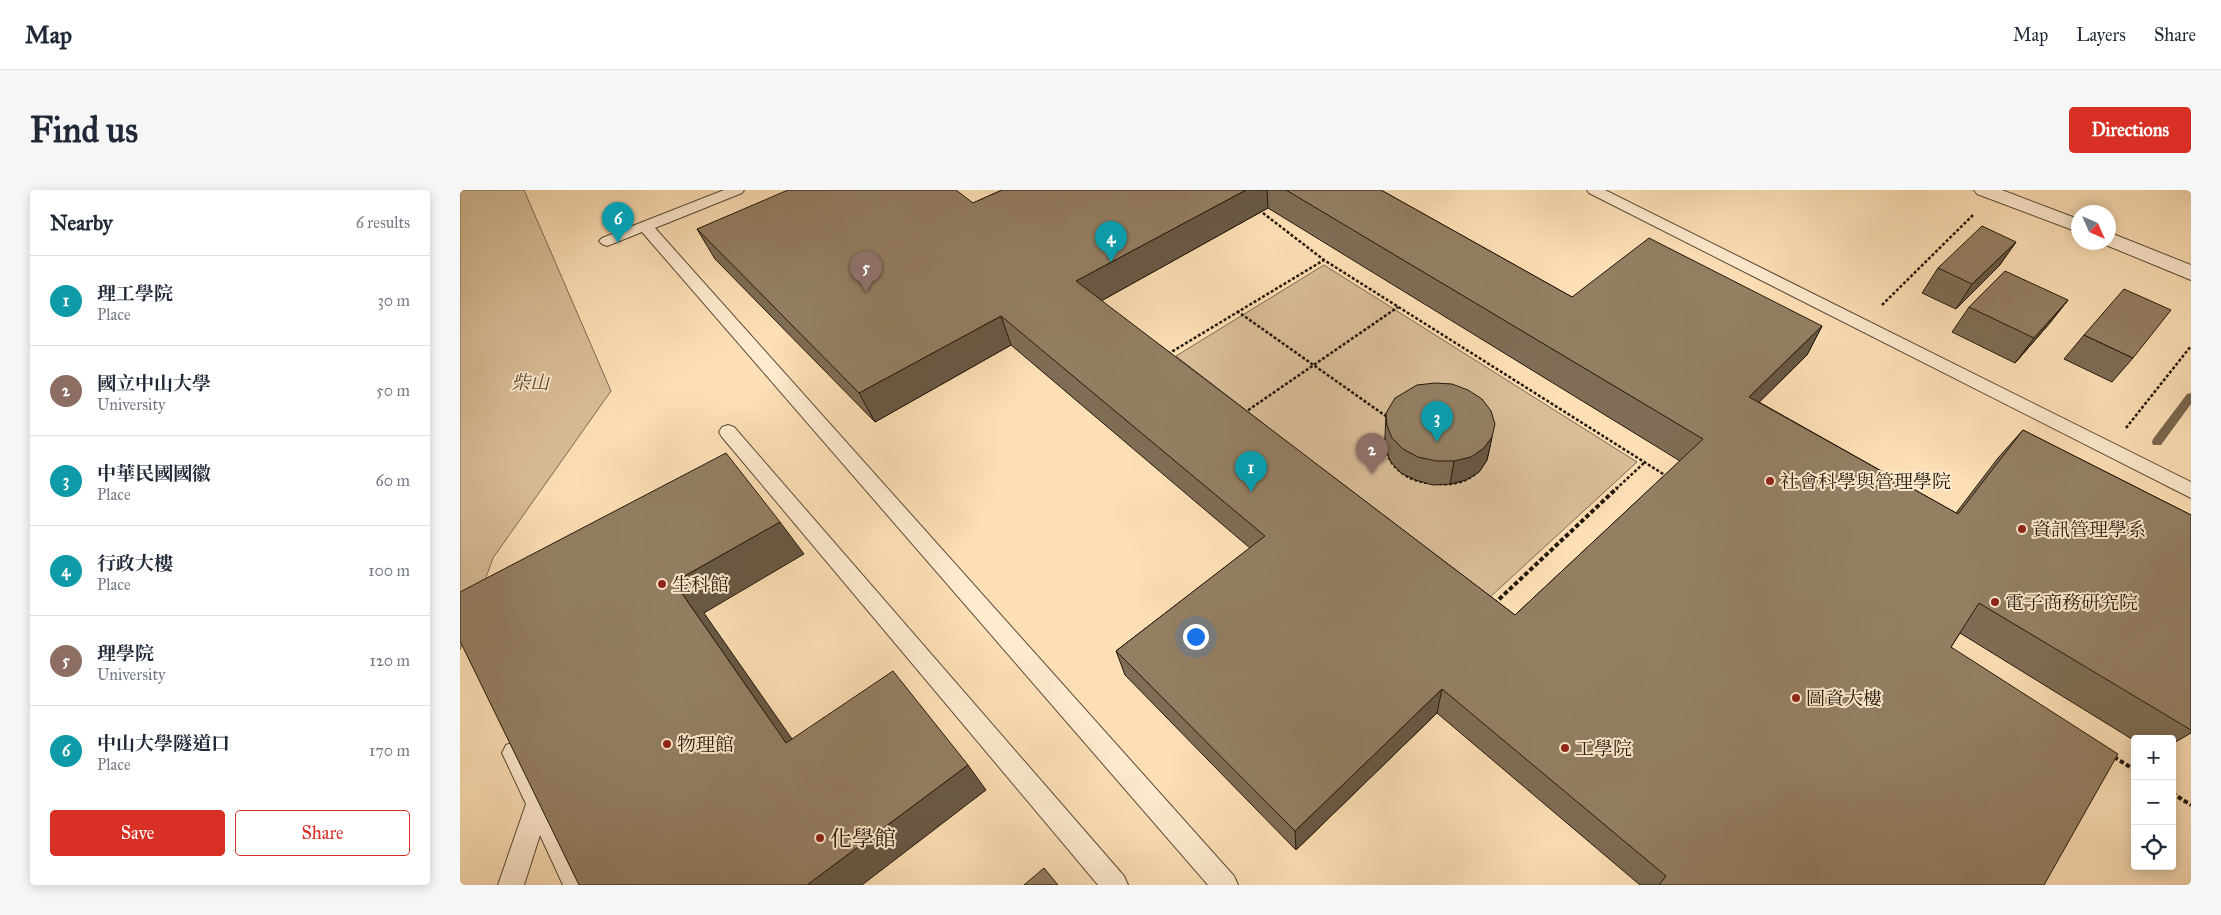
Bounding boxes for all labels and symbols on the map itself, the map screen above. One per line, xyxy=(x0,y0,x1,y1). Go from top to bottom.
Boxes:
pin: 6 xyxy=(602,202,634,243)
north arrow xyxy=(2071,205,2116,250)
pin: 4 xyxy=(1095,221,1127,262)
pin: 5 xyxy=(850,251,882,292)
park label: 柴山 xyxy=(511,371,551,394)
pin: 3 xyxy=(1421,401,1453,442)
pin: 2 xyxy=(1356,433,1388,474)
pin: 1 xyxy=(1235,451,1267,492)
place label: 社會科學與管理學院 xyxy=(1780,470,1951,493)
marker: 社會科學與管理學院 xyxy=(1764,475,1776,487)
place label: 資訊管理學系 xyxy=(2032,518,2146,541)
marker: 資訊管理學系 xyxy=(2016,523,2028,535)
place label: 生科館 xyxy=(672,573,729,596)
marker: 生科館 xyxy=(656,578,668,590)
place label: 電子商務研究院 xyxy=(2005,591,2138,614)
marker: 電子商務研究院 xyxy=(1989,596,2001,608)
your location xyxy=(1183,624,1209,650)
place label: 圖資大樓 xyxy=(1806,687,1882,710)
marker: 圖資大樓 xyxy=(1790,692,1802,704)
place label: 物理館 xyxy=(677,733,734,756)
place label: 工學院 xyxy=(1575,737,1632,760)
marker: 物理館 xyxy=(661,738,673,750)
marker: 工學院 xyxy=(1559,742,1571,754)
place label: 化學館 xyxy=(830,825,896,852)
marker: 化學館 xyxy=(814,832,826,844)

